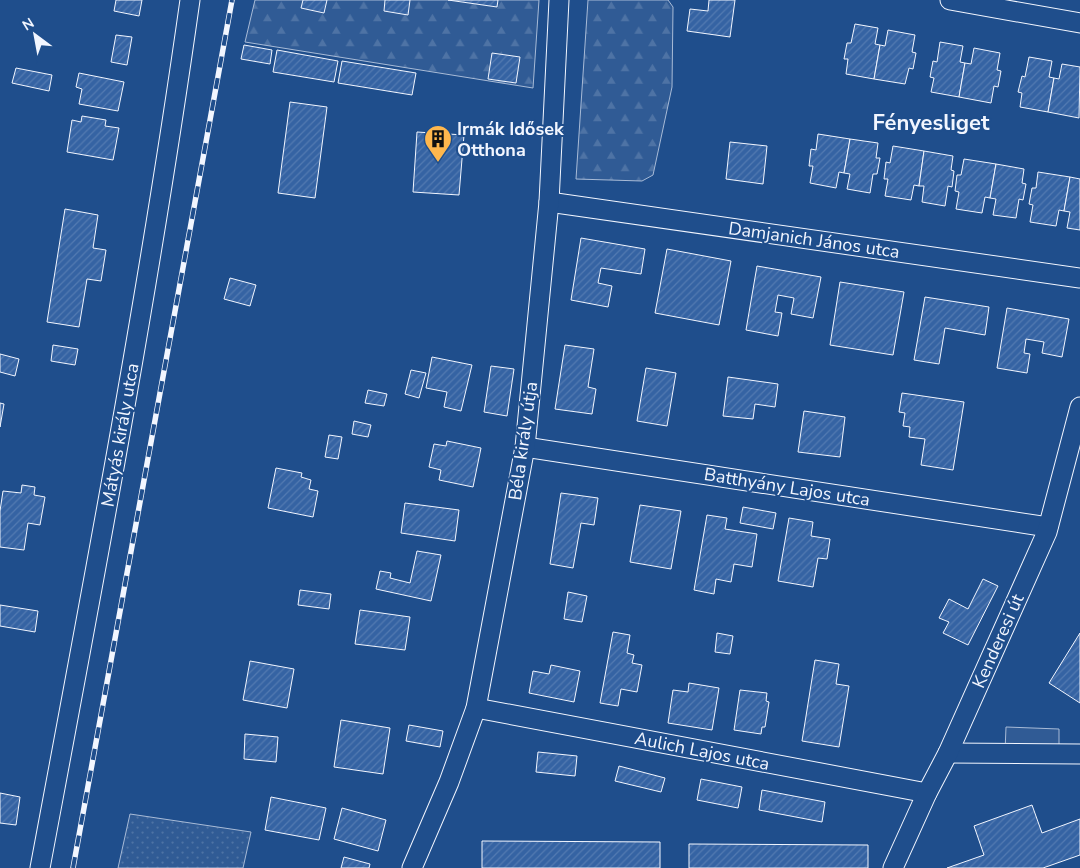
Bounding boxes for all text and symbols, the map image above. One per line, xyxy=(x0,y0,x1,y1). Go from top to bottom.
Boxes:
north arrow xyxy=(10,10,60,60)
text: N xyxy=(19,14,38,35)
district label: Fényesliget xyxy=(873,108,990,138)
place label: Irmák Idősek Otthona xyxy=(457,117,564,162)
building icon: Irmák Idősek Otthona xyxy=(423,124,453,163)
street label: Damjanich János utca xyxy=(727,216,901,264)
street label: Mátyás király utca xyxy=(96,361,144,509)
street label: Béla király útja xyxy=(503,380,543,502)
street label: Batthyány Lajos utca xyxy=(702,462,872,512)
street label: Kenderesi út xyxy=(967,589,1030,692)
street label: Aulich Lajos utca xyxy=(633,726,771,776)

